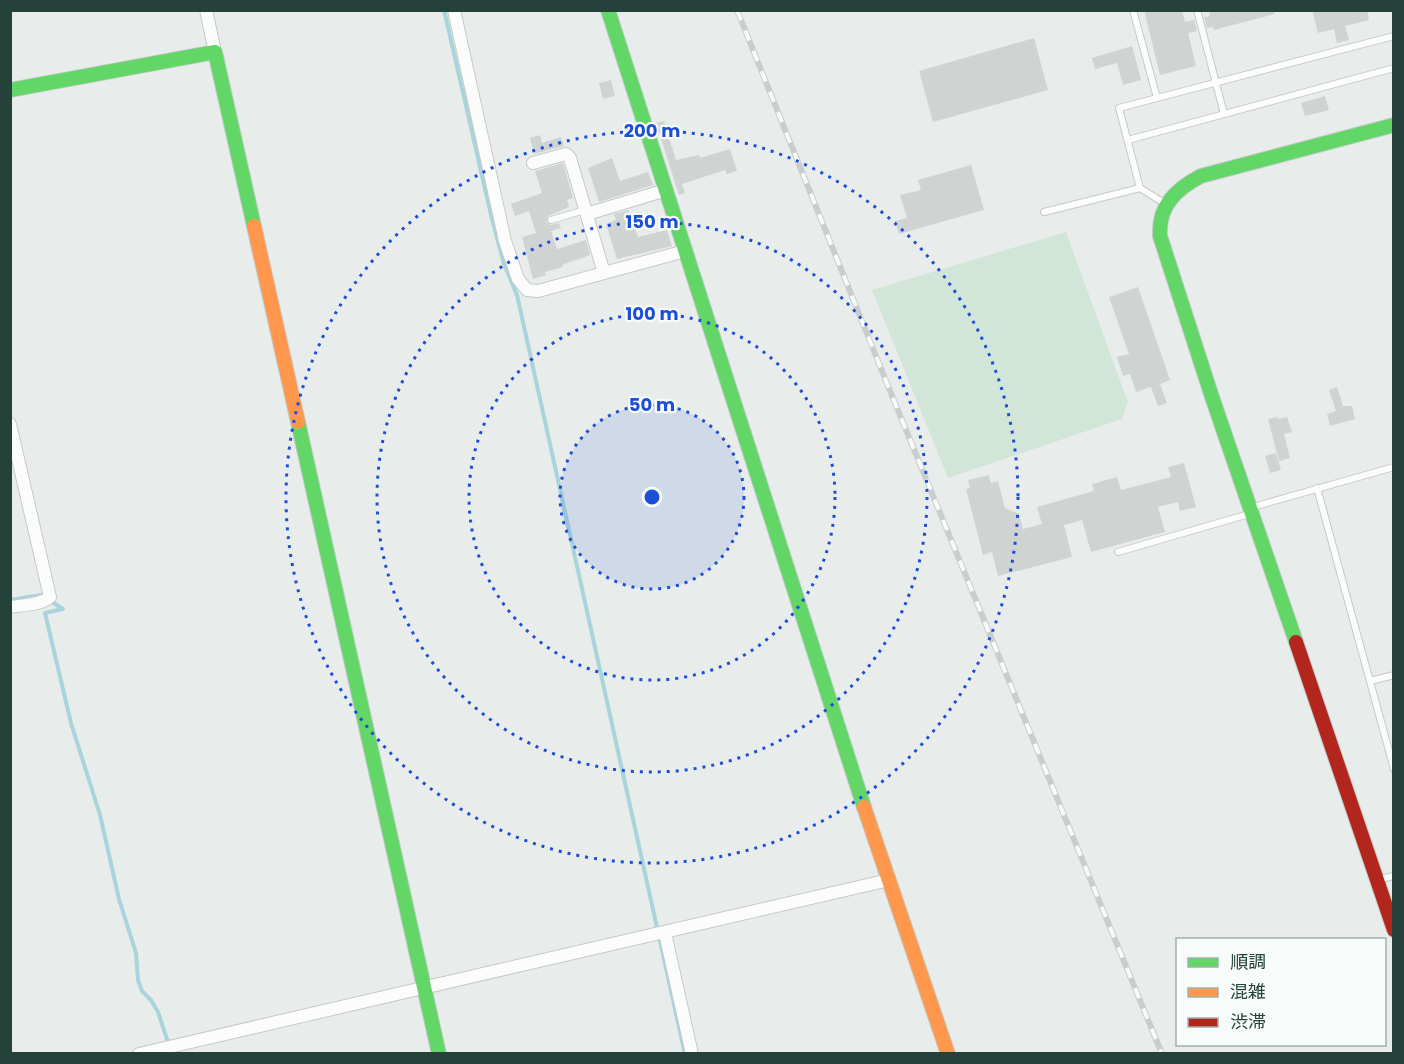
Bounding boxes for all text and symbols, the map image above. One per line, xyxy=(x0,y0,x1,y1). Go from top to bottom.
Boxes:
text: 200 m xyxy=(624,118,680,143)
text: 150 m xyxy=(625,209,679,234)
text: 100 m xyxy=(625,301,679,326)
text: 50 m xyxy=(629,392,675,417)
centre of rings xyxy=(642,487,662,507)
legend xyxy=(1176,938,1386,1046)
text: 順調 xyxy=(1230,949,1266,974)
text: 混雑 xyxy=(1230,979,1266,1004)
text: 渋滞 xyxy=(1230,1009,1266,1034)

